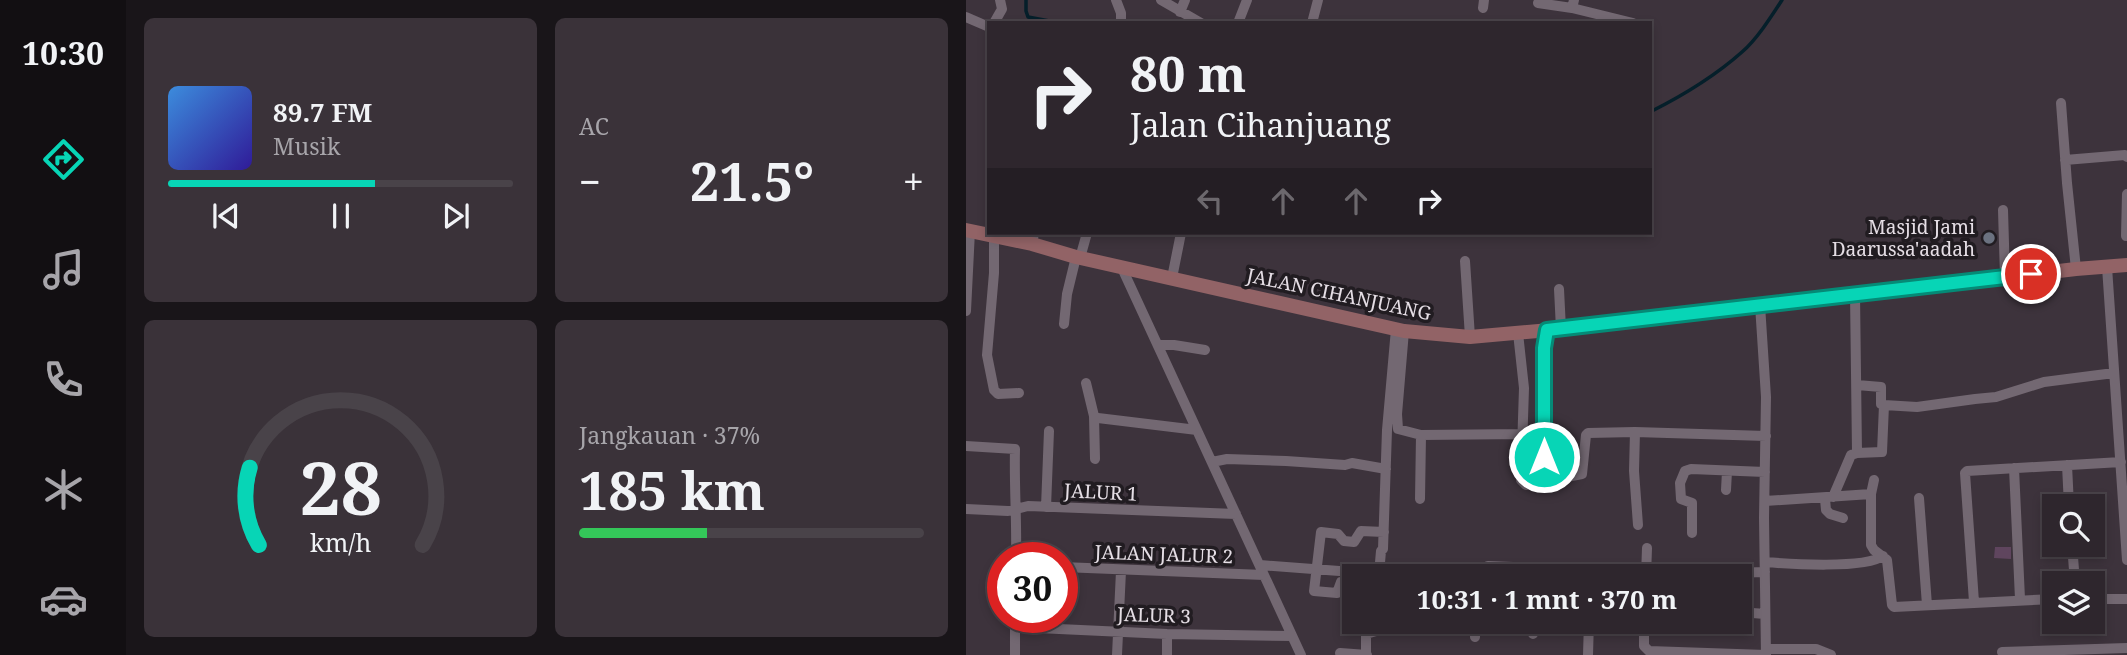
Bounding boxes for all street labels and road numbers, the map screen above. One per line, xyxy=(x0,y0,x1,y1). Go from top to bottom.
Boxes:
street label: JALAN CIHANJUANG xyxy=(1243,262,1434,326)
street label: JALUR 1 xyxy=(1063,477,1138,507)
street label: JALAN JALUR 2 xyxy=(1093,539,1234,569)
street label: JALUR 3 xyxy=(1116,601,1191,629)

